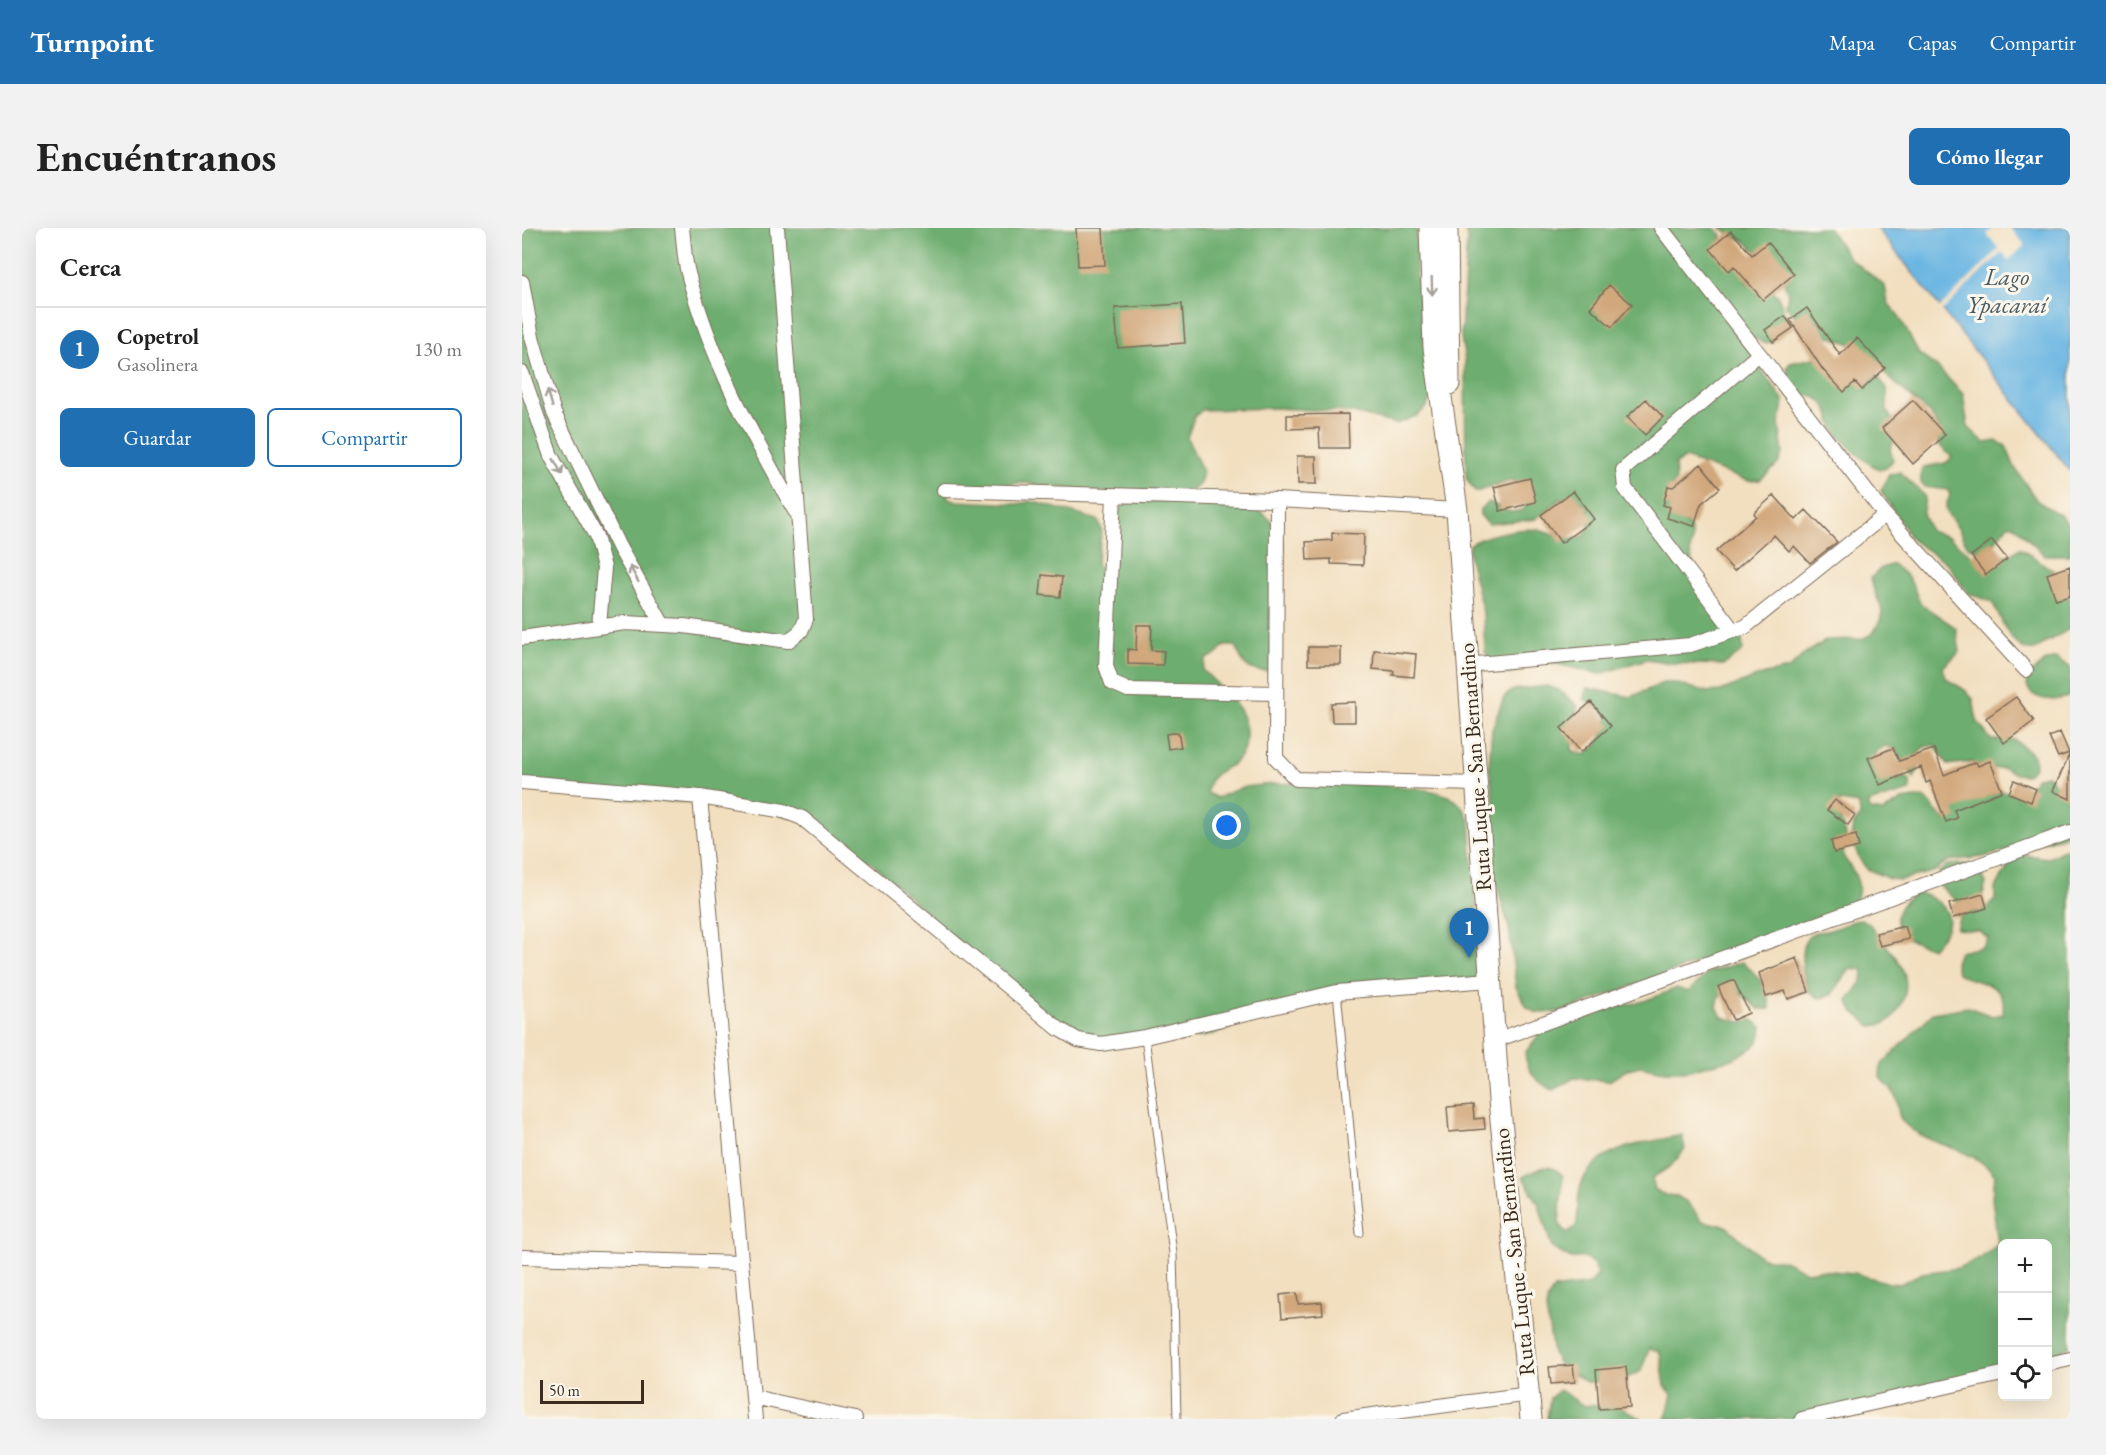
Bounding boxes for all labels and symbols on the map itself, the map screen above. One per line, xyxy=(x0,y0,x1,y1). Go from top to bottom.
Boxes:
water label: Lago Ypacaraí xyxy=(1967,261,2049,320)
one-way arrow xyxy=(1426,276,1438,296)
one-way arrow xyxy=(544,389,555,408)
one-way arrow xyxy=(552,458,564,475)
one-way arrow xyxy=(628,566,640,583)
street label: Ruta Luque - San Bernardino xyxy=(1452,642,1498,892)
your location xyxy=(1212,811,1241,840)
pin: 1 xyxy=(1450,908,1488,958)
street label: Ruta Luque - San Bernardino xyxy=(1487,1127,1541,1377)
scale bar xyxy=(540,1377,644,1404)

